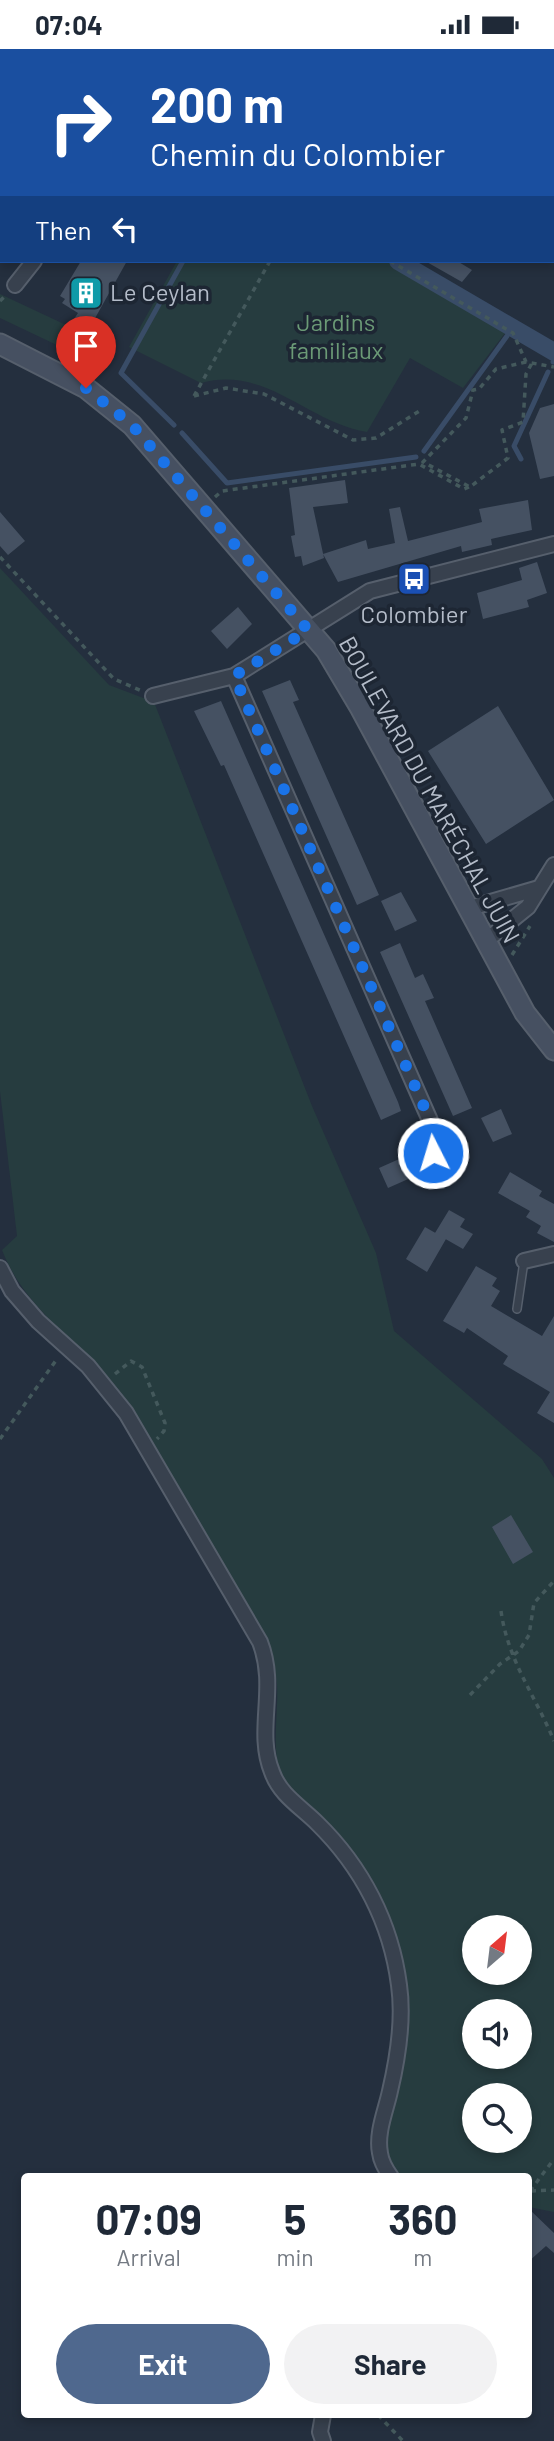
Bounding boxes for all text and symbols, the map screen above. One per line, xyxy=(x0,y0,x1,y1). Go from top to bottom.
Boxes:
text: 07:04 xyxy=(35,9,103,40)
text: 200 m xyxy=(150,74,284,133)
icon: right xyxy=(35,77,126,168)
text: Chemin du Colombier xyxy=(150,134,445,172)
icon: left xyxy=(106,210,144,248)
text: Then xyxy=(35,214,92,245)
building icon: Le Ceylan xyxy=(67,274,105,312)
place label: Le Ceylan xyxy=(110,277,210,306)
park label: Jardins familiaux xyxy=(289,307,383,364)
pin xyxy=(56,316,116,388)
icon: arrive xyxy=(67,327,105,365)
bus stop icon: Colombier xyxy=(395,560,433,598)
place label: Colombier xyxy=(361,599,468,628)
street label: BOULEVARD DU MARÉCHAL JUIN xyxy=(334,631,527,948)
position arrow xyxy=(396,1116,470,1190)
north arrow xyxy=(462,1915,532,1985)
map controls xyxy=(462,1915,532,2153)
button: sound xyxy=(462,1999,532,2069)
button: search xyxy=(462,2083,532,2153)
text: 07:09 xyxy=(96,2193,202,2243)
text: 5 xyxy=(284,2193,306,2243)
text: 360 xyxy=(388,2193,457,2243)
text: Arrival xyxy=(117,2243,181,2271)
text: min xyxy=(276,2243,314,2271)
text: m xyxy=(413,2243,432,2271)
button: Exit xyxy=(56,2324,270,2404)
button: Share xyxy=(284,2324,497,2404)

